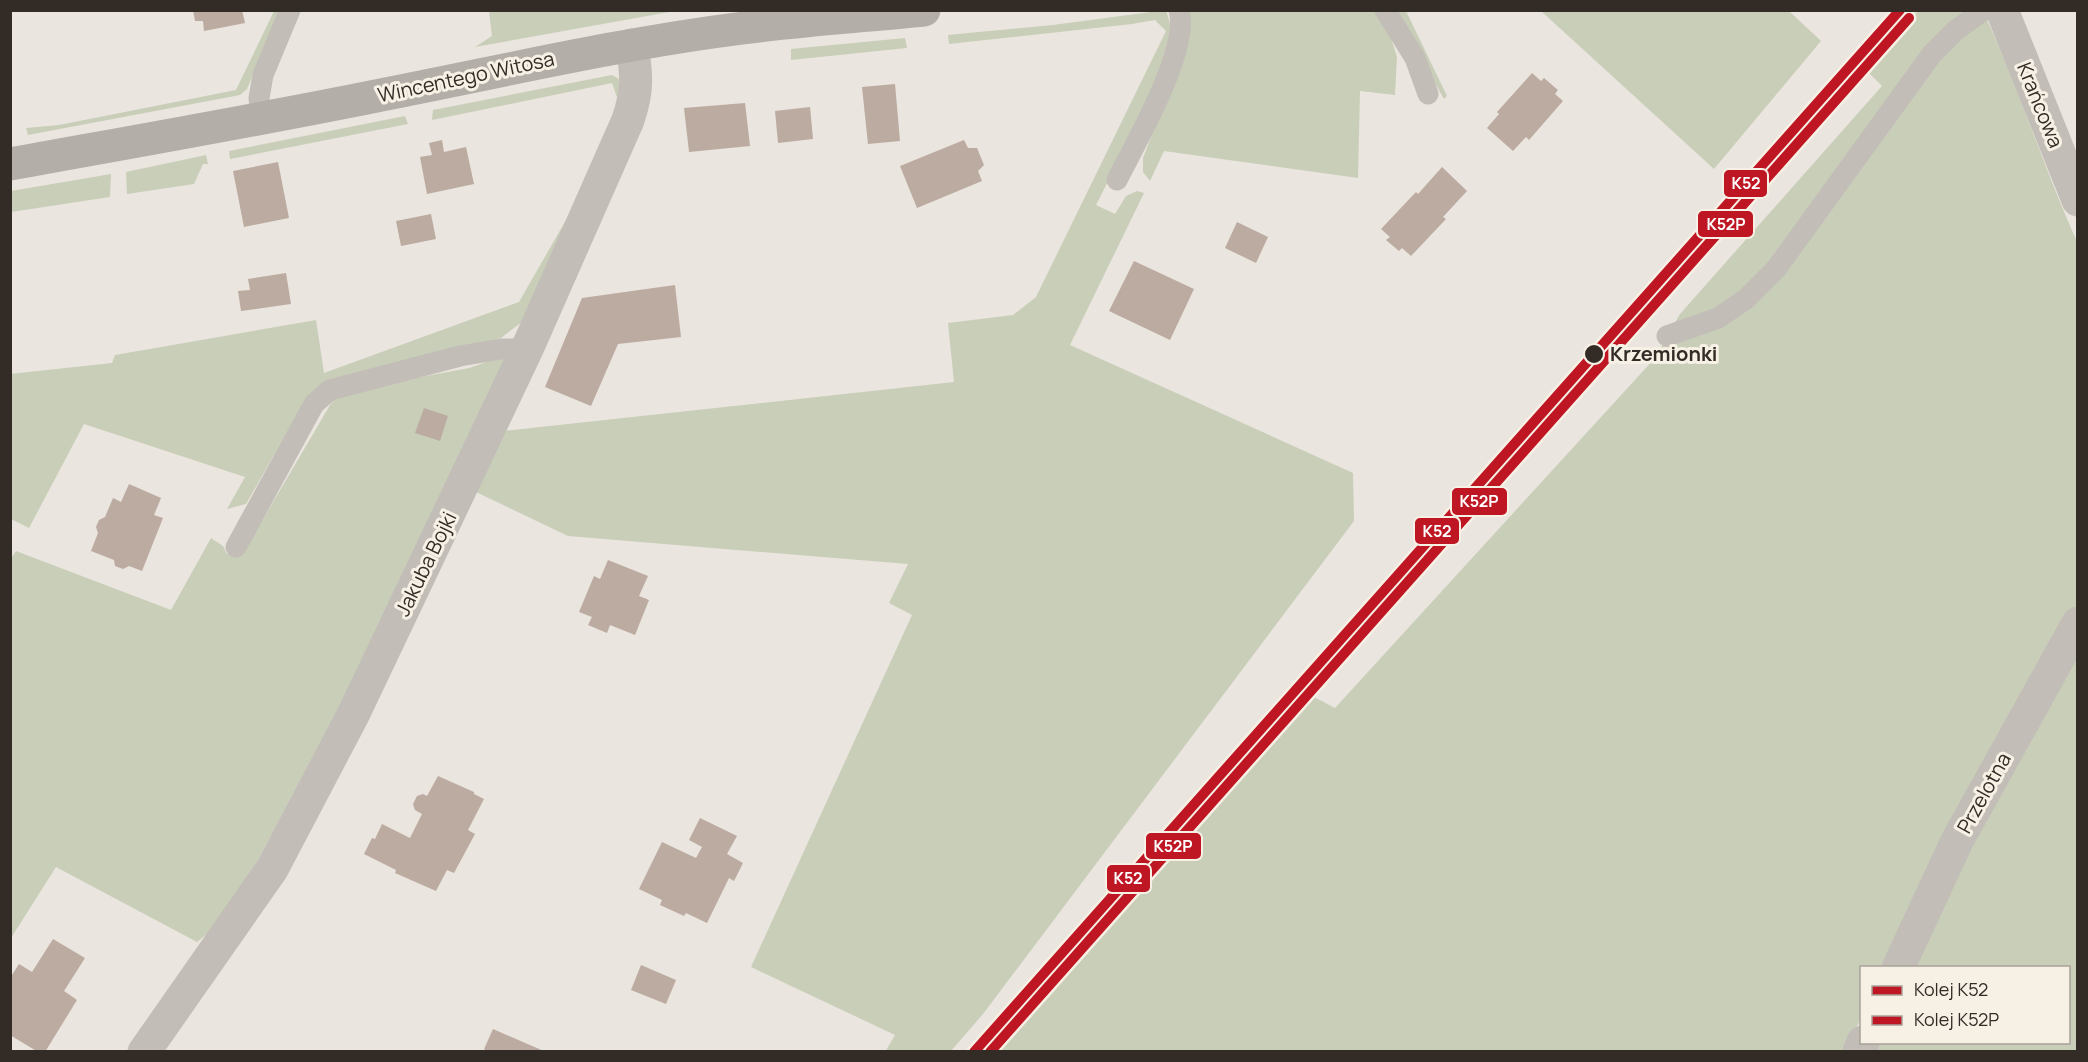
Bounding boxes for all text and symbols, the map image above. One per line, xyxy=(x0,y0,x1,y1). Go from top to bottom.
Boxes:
street label: Wincentego Witosa xyxy=(375,45,557,108)
street label: Krańcowa xyxy=(2011,58,2070,151)
line badge: K52 xyxy=(1723,169,1768,198)
text: K52 xyxy=(1732,172,1760,194)
line badge: K52P xyxy=(1697,210,1754,238)
text: K52P xyxy=(1706,213,1746,235)
place label: Krzemionki xyxy=(1610,340,1717,367)
marker: Krzemionki xyxy=(1583,343,1605,365)
line badge: K52P xyxy=(1451,487,1508,516)
text: K52P xyxy=(1459,490,1499,512)
street label: Jakuba Bojki xyxy=(389,507,462,620)
line badge: K52 xyxy=(1414,517,1460,545)
text: K52 xyxy=(1423,520,1451,542)
street label: Przelotna xyxy=(1950,748,2017,838)
line badge: K52P xyxy=(1145,832,1202,860)
text: K52P xyxy=(1153,835,1193,857)
line badge: K52 xyxy=(1106,864,1151,893)
text: K52 xyxy=(1114,867,1142,889)
legend xyxy=(1860,966,2070,1044)
text: Kolej K52 xyxy=(1914,977,1988,1001)
text: Kolej K52P xyxy=(1914,1007,1999,1031)

